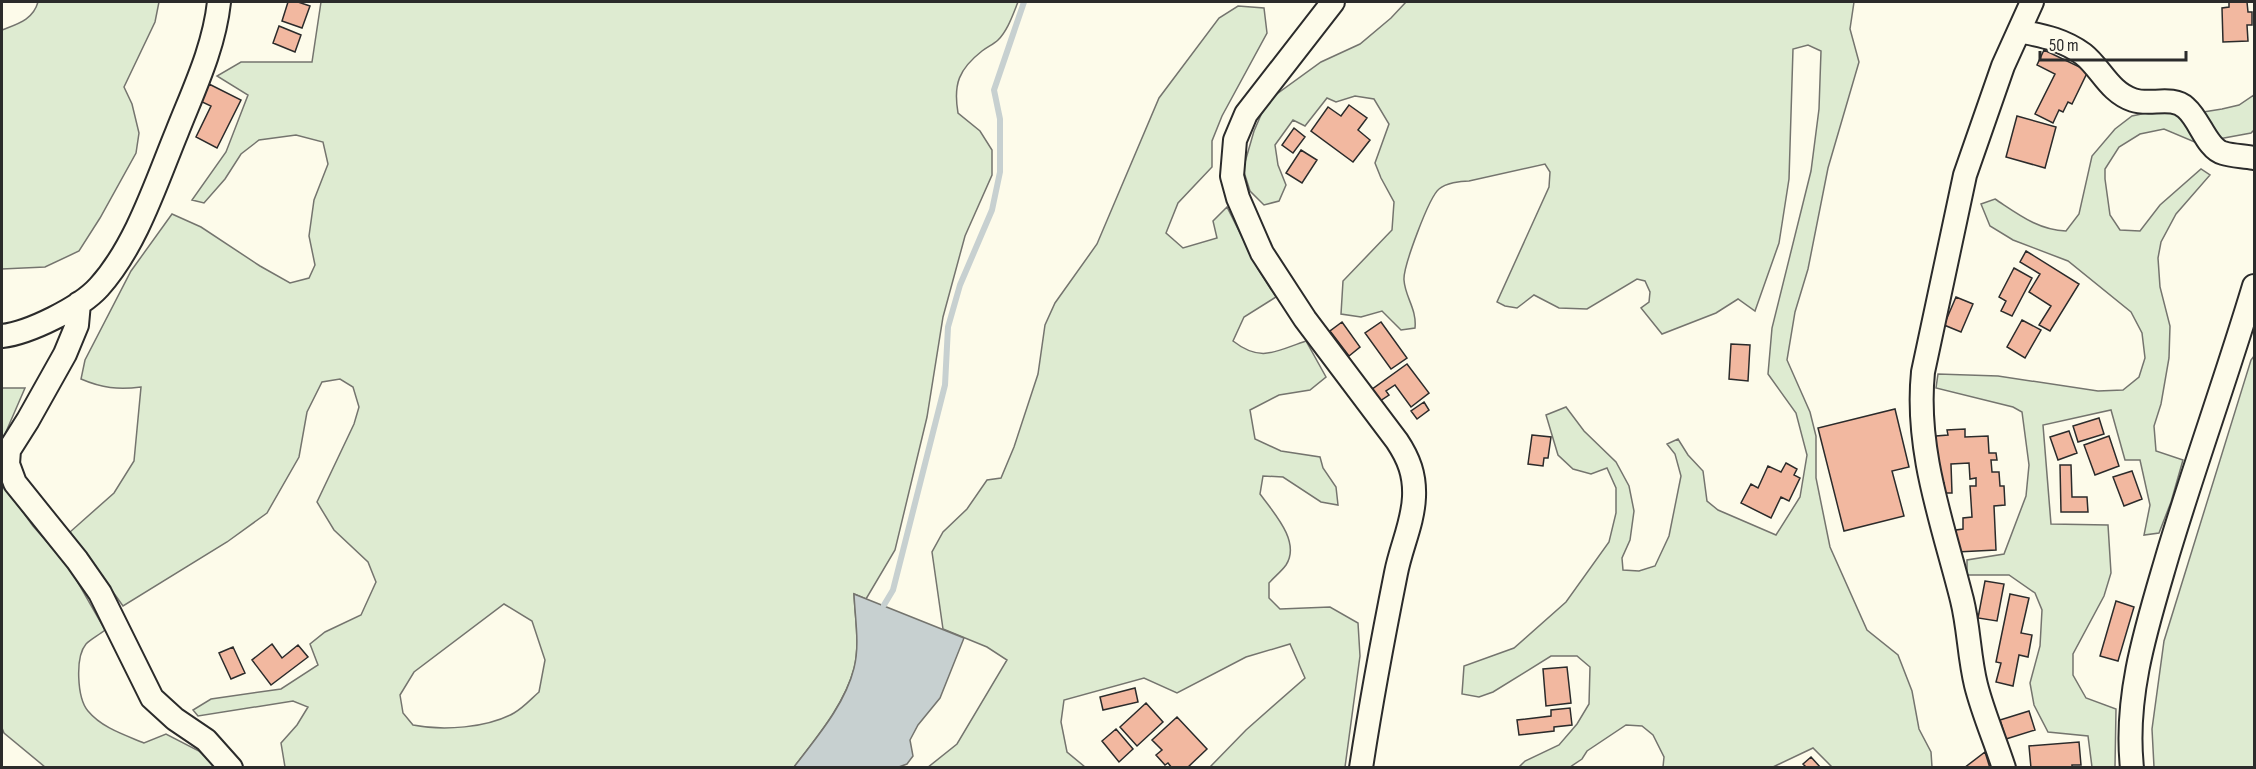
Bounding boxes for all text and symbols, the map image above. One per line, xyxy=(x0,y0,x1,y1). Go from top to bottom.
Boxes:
scale bar xyxy=(2040,24,2186,62)
text: 50 m xyxy=(2049,35,2079,56)

